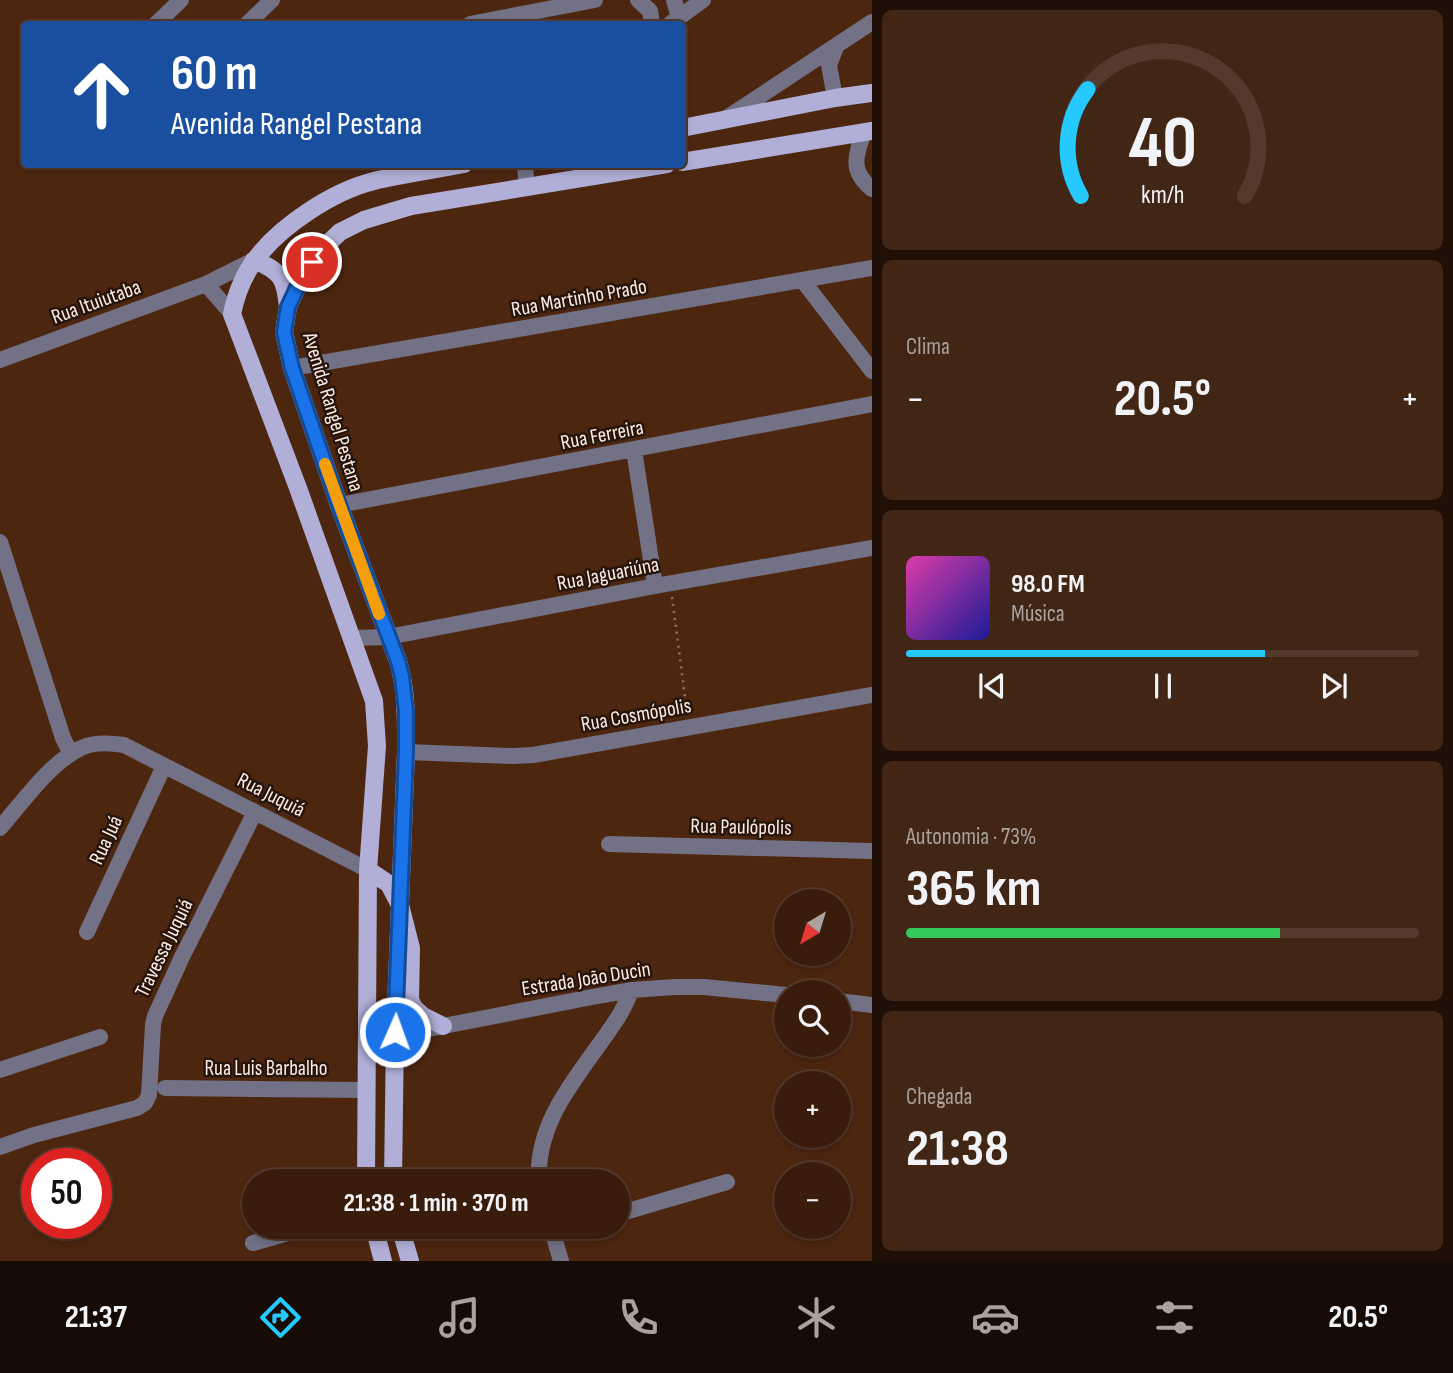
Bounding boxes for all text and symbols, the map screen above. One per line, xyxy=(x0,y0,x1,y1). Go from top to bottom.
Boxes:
text: 60 m xyxy=(171,45,258,104)
icon: ahead xyxy=(56,49,147,140)
text: 40 xyxy=(1128,100,1197,188)
text: Avenida Rangel Pestana xyxy=(171,105,422,144)
text: km/h xyxy=(1141,180,1184,211)
pin xyxy=(282,232,342,292)
icon: arrive xyxy=(293,243,331,281)
street label: Rua Ituiutaba xyxy=(48,274,144,330)
street label: Rua Martinho Prado xyxy=(509,274,649,322)
street label: Avenida Rangel Pestana xyxy=(297,328,369,495)
text: Clima xyxy=(906,333,950,361)
text: 20.5° xyxy=(1114,368,1211,431)
text: − xyxy=(906,377,925,422)
text: + xyxy=(1400,377,1419,422)
street label: Rua Ferreira xyxy=(558,415,646,455)
street label: Rua Jaguariúna xyxy=(555,552,661,596)
text: 98.0 FM xyxy=(1011,569,1085,600)
text: Música xyxy=(1011,600,1065,628)
icon: previous xyxy=(973,667,1011,705)
icon: pause xyxy=(1144,667,1182,705)
icon: next xyxy=(1315,667,1353,705)
street label: Rua Cosmópolis xyxy=(579,693,693,737)
street label: Rua Juquiá xyxy=(233,767,309,823)
street label: Rua Juá xyxy=(84,812,128,868)
street label: Rua Paulópolis xyxy=(690,814,792,840)
text: Autonomia · 73% xyxy=(906,823,1037,851)
text: 365 km xyxy=(906,858,1041,921)
north arrow xyxy=(774,889,850,966)
map controls xyxy=(774,889,851,1239)
street label: Travessa Juquiá xyxy=(130,895,198,1001)
street label: Estrada João Ducin xyxy=(520,956,652,1002)
button: search xyxy=(774,980,851,1057)
position arrow xyxy=(358,995,432,1069)
street label: Rua Luis Barbalho xyxy=(204,1056,328,1081)
button: + xyxy=(774,1071,851,1148)
text: Chegada xyxy=(906,1083,972,1111)
text: 21:38 xyxy=(906,1118,1009,1181)
speed limit sign: 50 xyxy=(21,1148,112,1239)
button: − xyxy=(774,1162,851,1239)
text: 21:38 · 1 min · 370 m xyxy=(344,1188,528,1219)
icon: directions xyxy=(256,1293,305,1342)
icon: music xyxy=(435,1293,484,1342)
icon: phone xyxy=(614,1293,663,1342)
icon: climate xyxy=(792,1293,841,1342)
icon: car xyxy=(971,1293,1020,1342)
icon: filters xyxy=(1150,1293,1199,1342)
text: 21:37 xyxy=(65,1298,127,1337)
text: 20.5° xyxy=(1328,1298,1388,1337)

